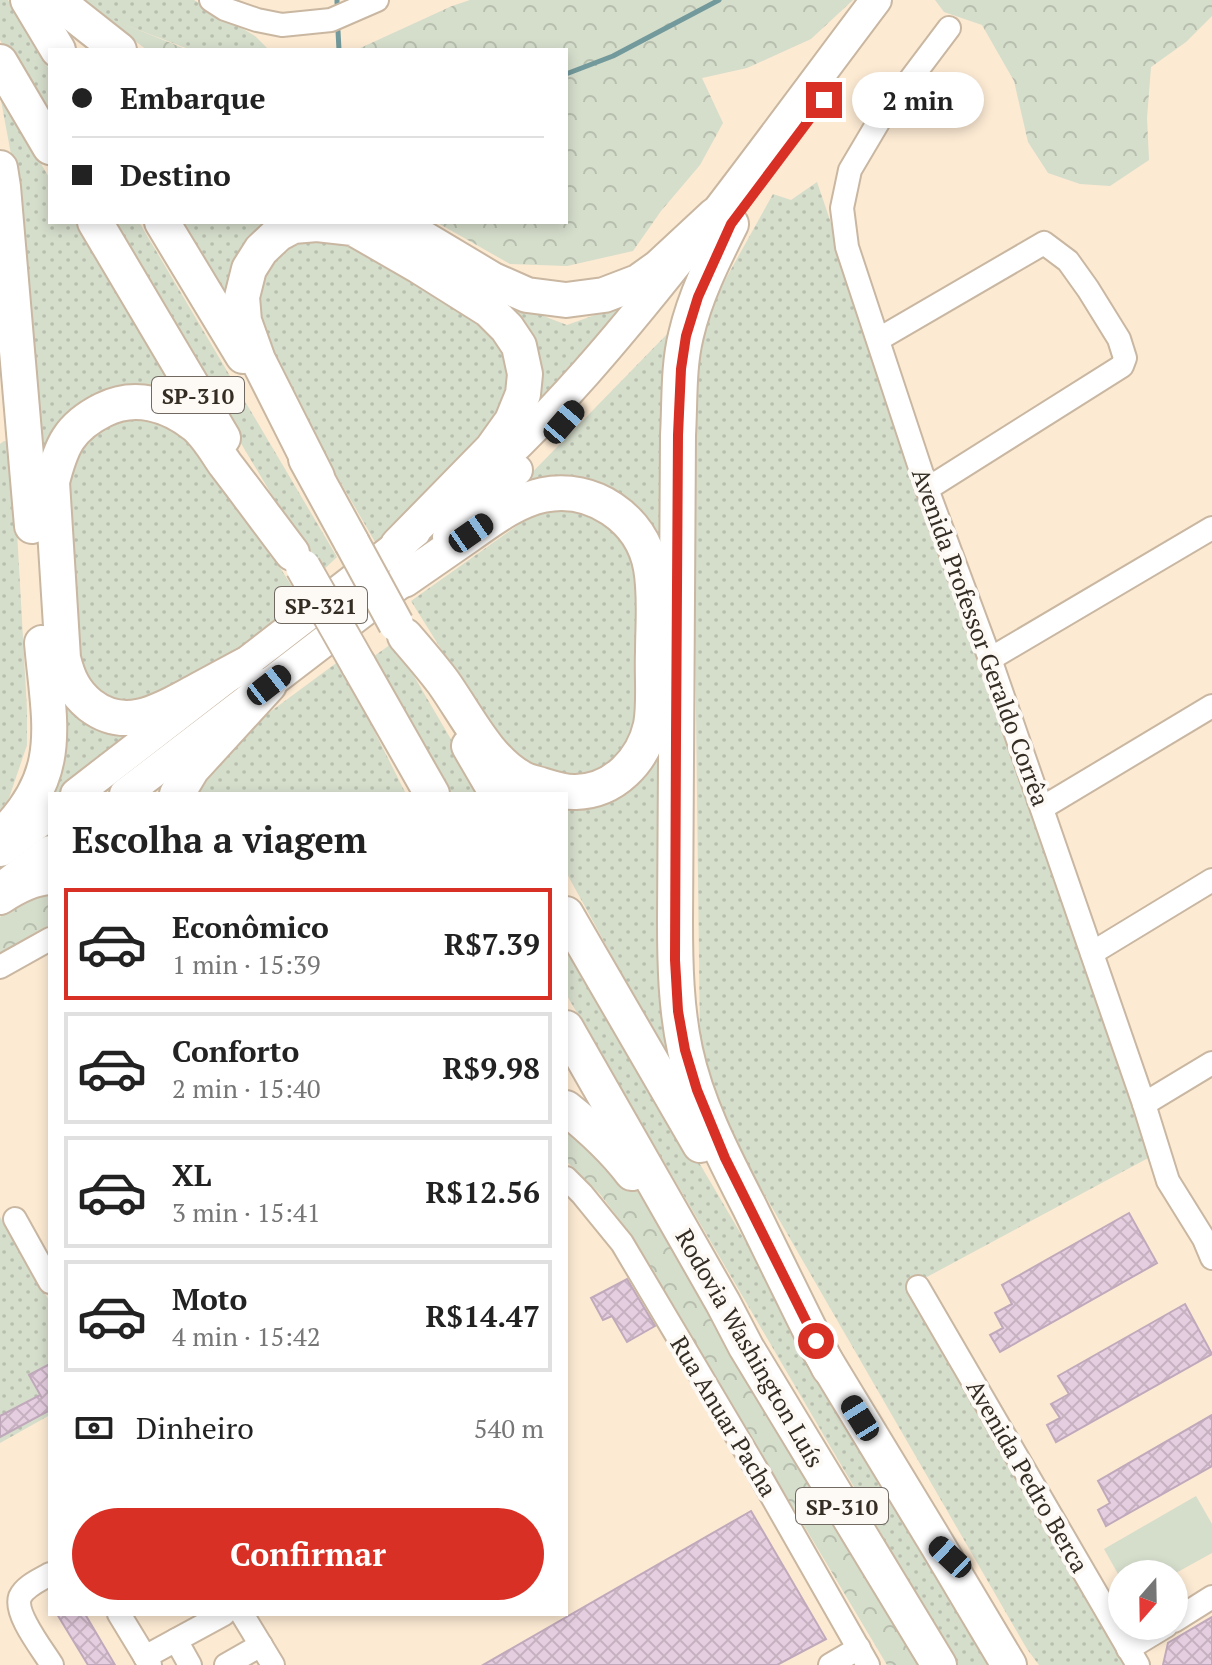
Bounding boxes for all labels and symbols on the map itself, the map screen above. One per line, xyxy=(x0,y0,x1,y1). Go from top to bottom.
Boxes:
callout: 2 min xyxy=(852,72,984,128)
route end xyxy=(806,82,842,118)
road number: SP-310 xyxy=(152,377,244,413)
car xyxy=(539,396,589,448)
street label: Avenida Professor Geraldo Corrêa xyxy=(905,464,1057,810)
car xyxy=(444,509,498,557)
road number: SP-321 xyxy=(275,587,367,623)
car xyxy=(243,661,295,709)
street label: Rodovia Washington Luís xyxy=(669,1223,831,1473)
route start xyxy=(798,1323,834,1359)
street label: Rua Anuar Pacha xyxy=(663,1330,785,1502)
street label: Avenida Pedro Berca xyxy=(960,1374,1096,1578)
car xyxy=(837,1391,883,1445)
road number: SP-310 xyxy=(796,1488,888,1524)
car xyxy=(924,1532,976,1582)
north arrow xyxy=(1108,1560,1188,1640)

